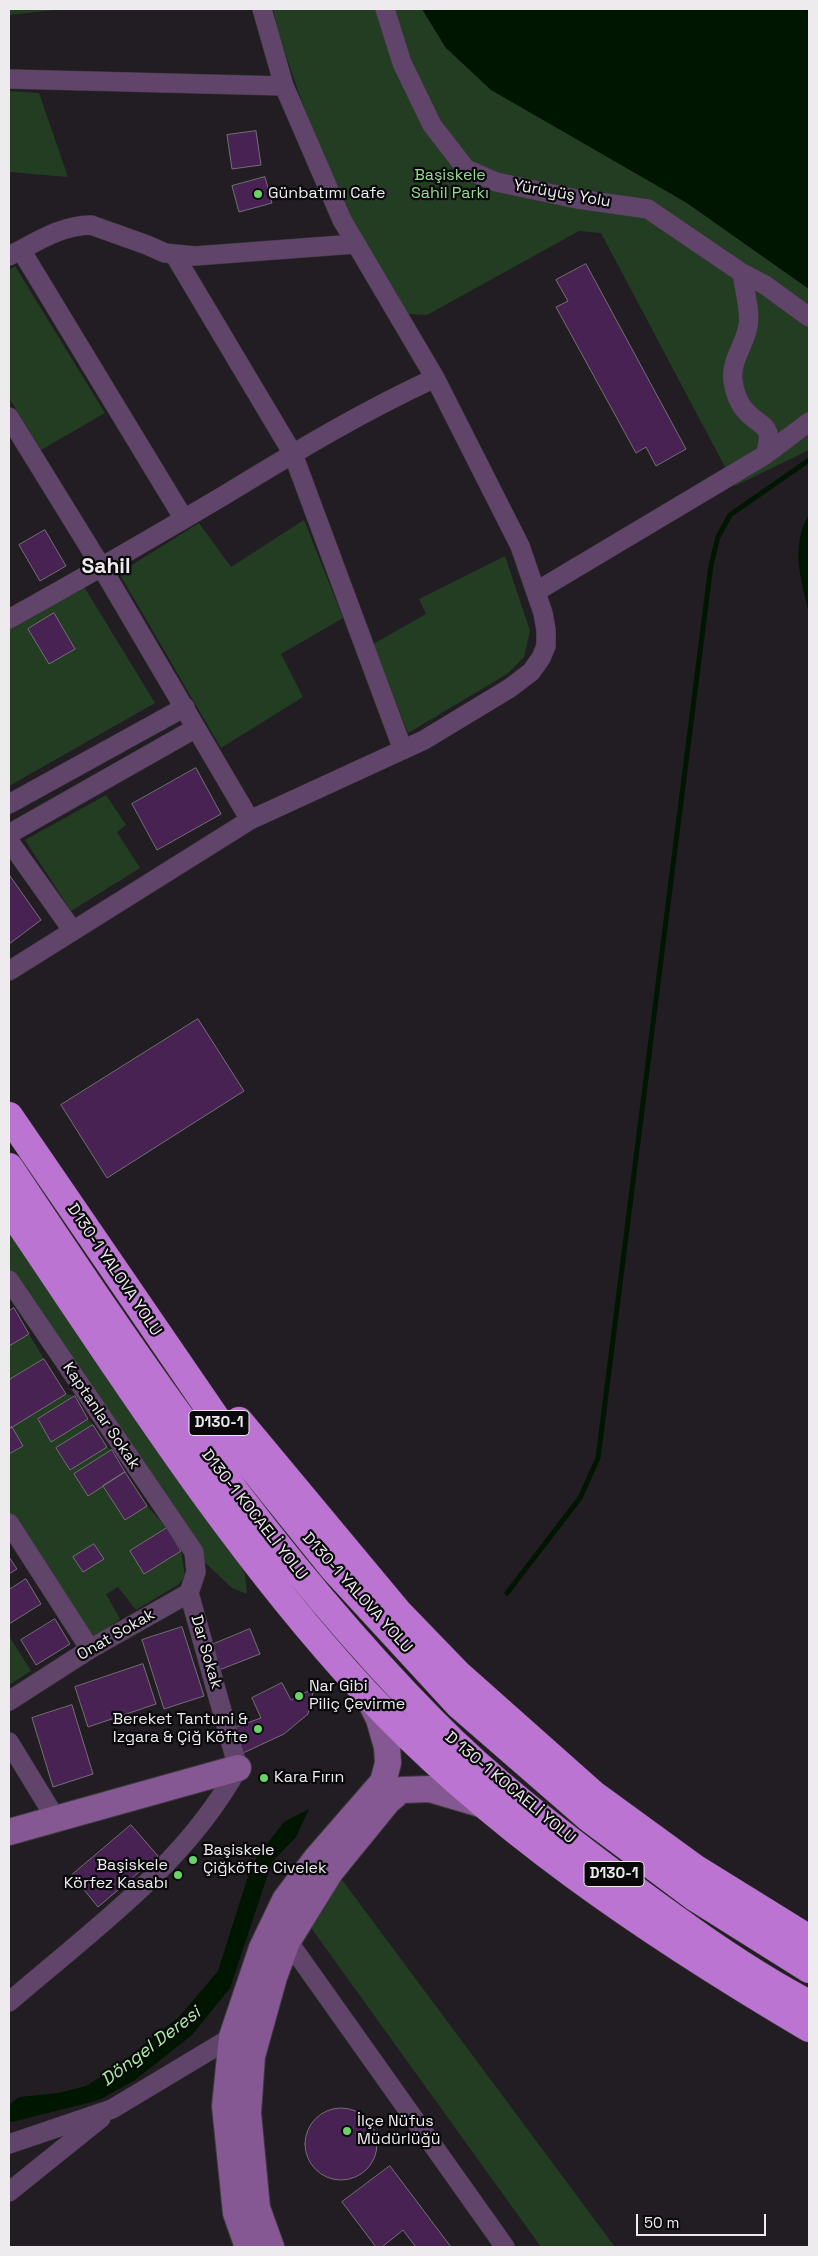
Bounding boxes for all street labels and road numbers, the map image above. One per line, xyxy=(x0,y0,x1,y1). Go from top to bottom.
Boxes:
street label: Yürüyüş Yolu xyxy=(512,176,612,212)
street label: D130-1 YALOVA YOLU xyxy=(63,1200,165,1340)
street label: Kaptanlar Sokak xyxy=(58,1359,144,1473)
road number: D130-1 xyxy=(189,1410,249,1436)
street label: D130-1 KOCAELİ YOLU xyxy=(197,1446,311,1584)
street label: D130-1 YALOVA YOLU xyxy=(298,1529,416,1657)
street label: Onat Sokak xyxy=(74,1605,158,1665)
street label: Dar Sokak xyxy=(186,1613,226,1691)
street label: D 130-1 KOCAELİ YOLU xyxy=(441,1728,579,1848)
road number: D130-1 xyxy=(584,1862,644,1886)

